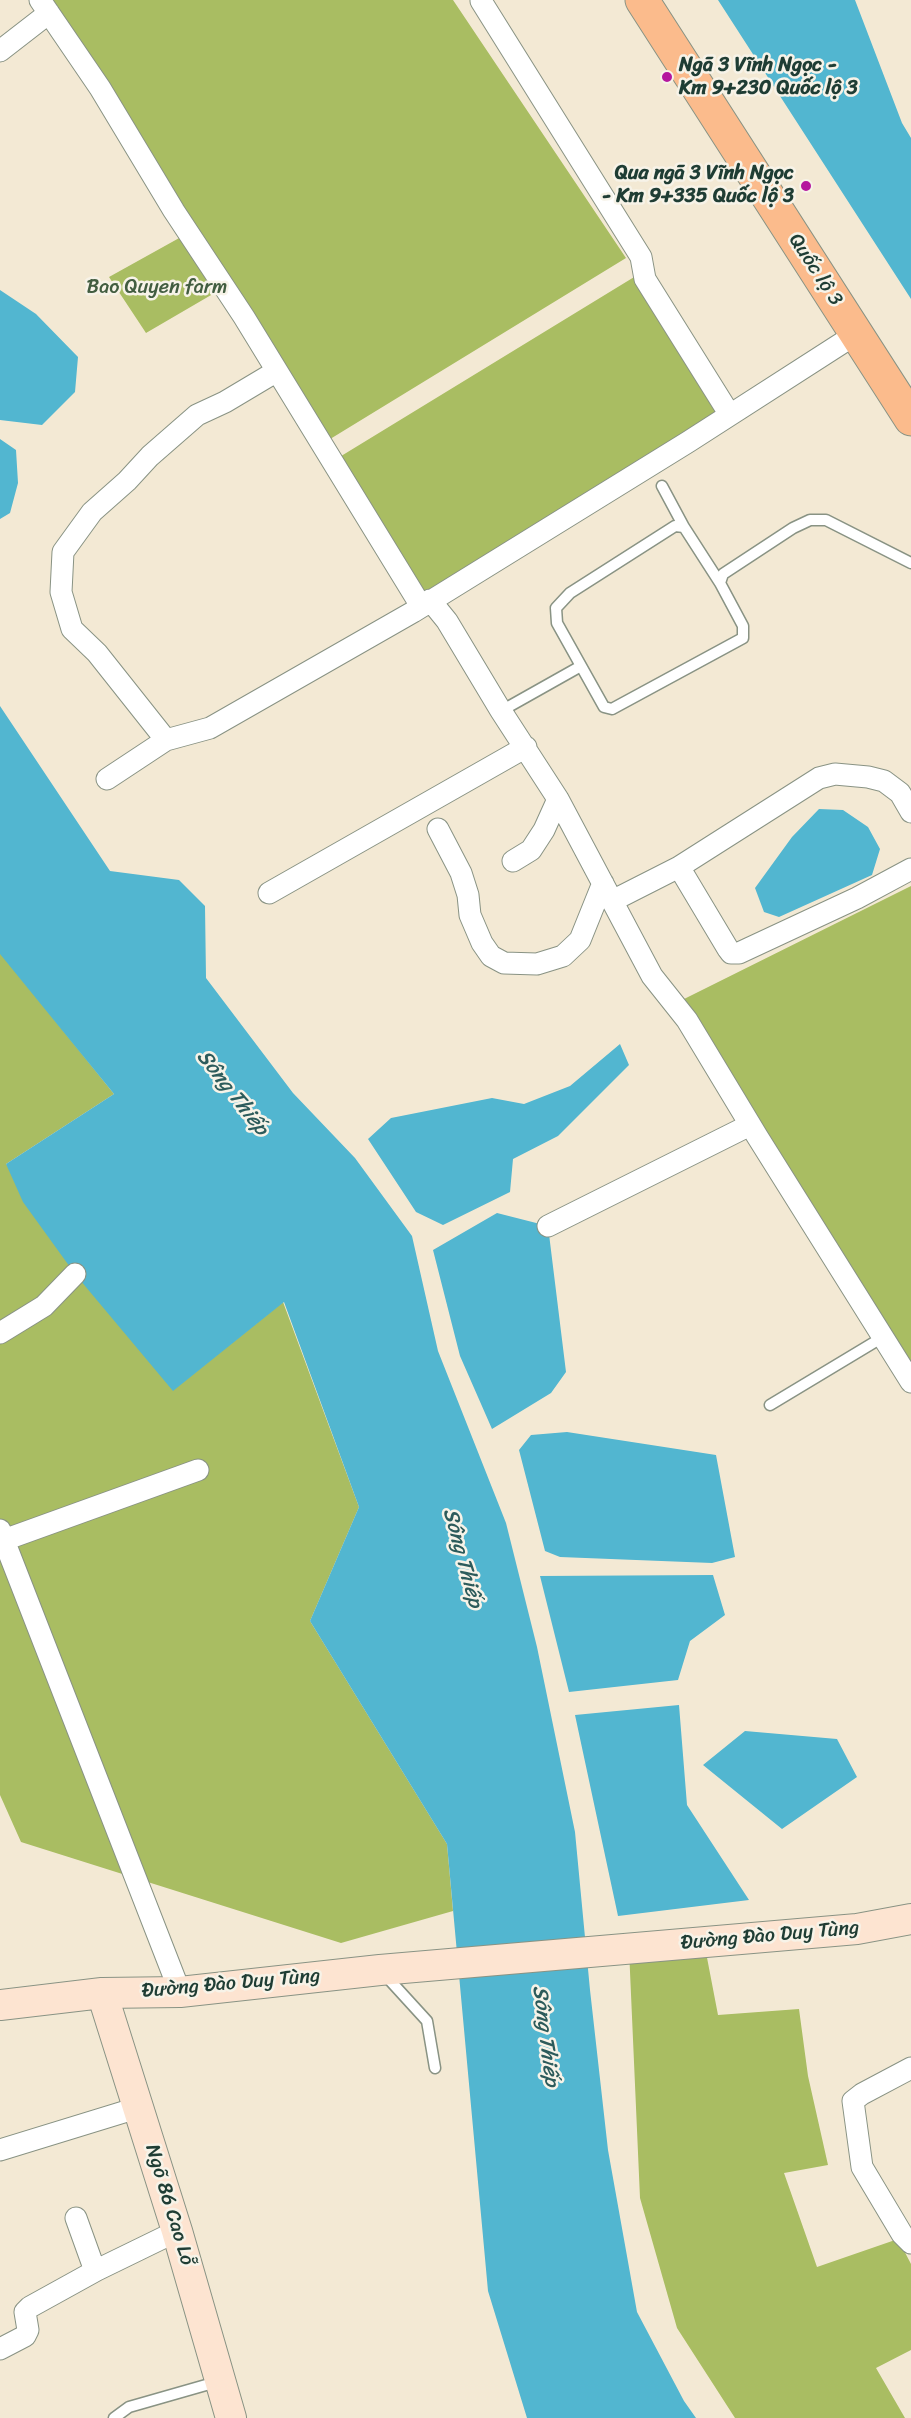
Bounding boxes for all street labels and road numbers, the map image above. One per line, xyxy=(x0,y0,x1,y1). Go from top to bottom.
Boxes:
street label: Quốc lộ 3 xyxy=(783,229,847,311)
street label: Đường Đào Duy Tùng xyxy=(680,1916,860,1956)
street label: Đường Đào Duy Tùng xyxy=(141,1964,321,2004)
street label: Ngõ 86 Cao Lỗ xyxy=(139,2142,199,2268)

